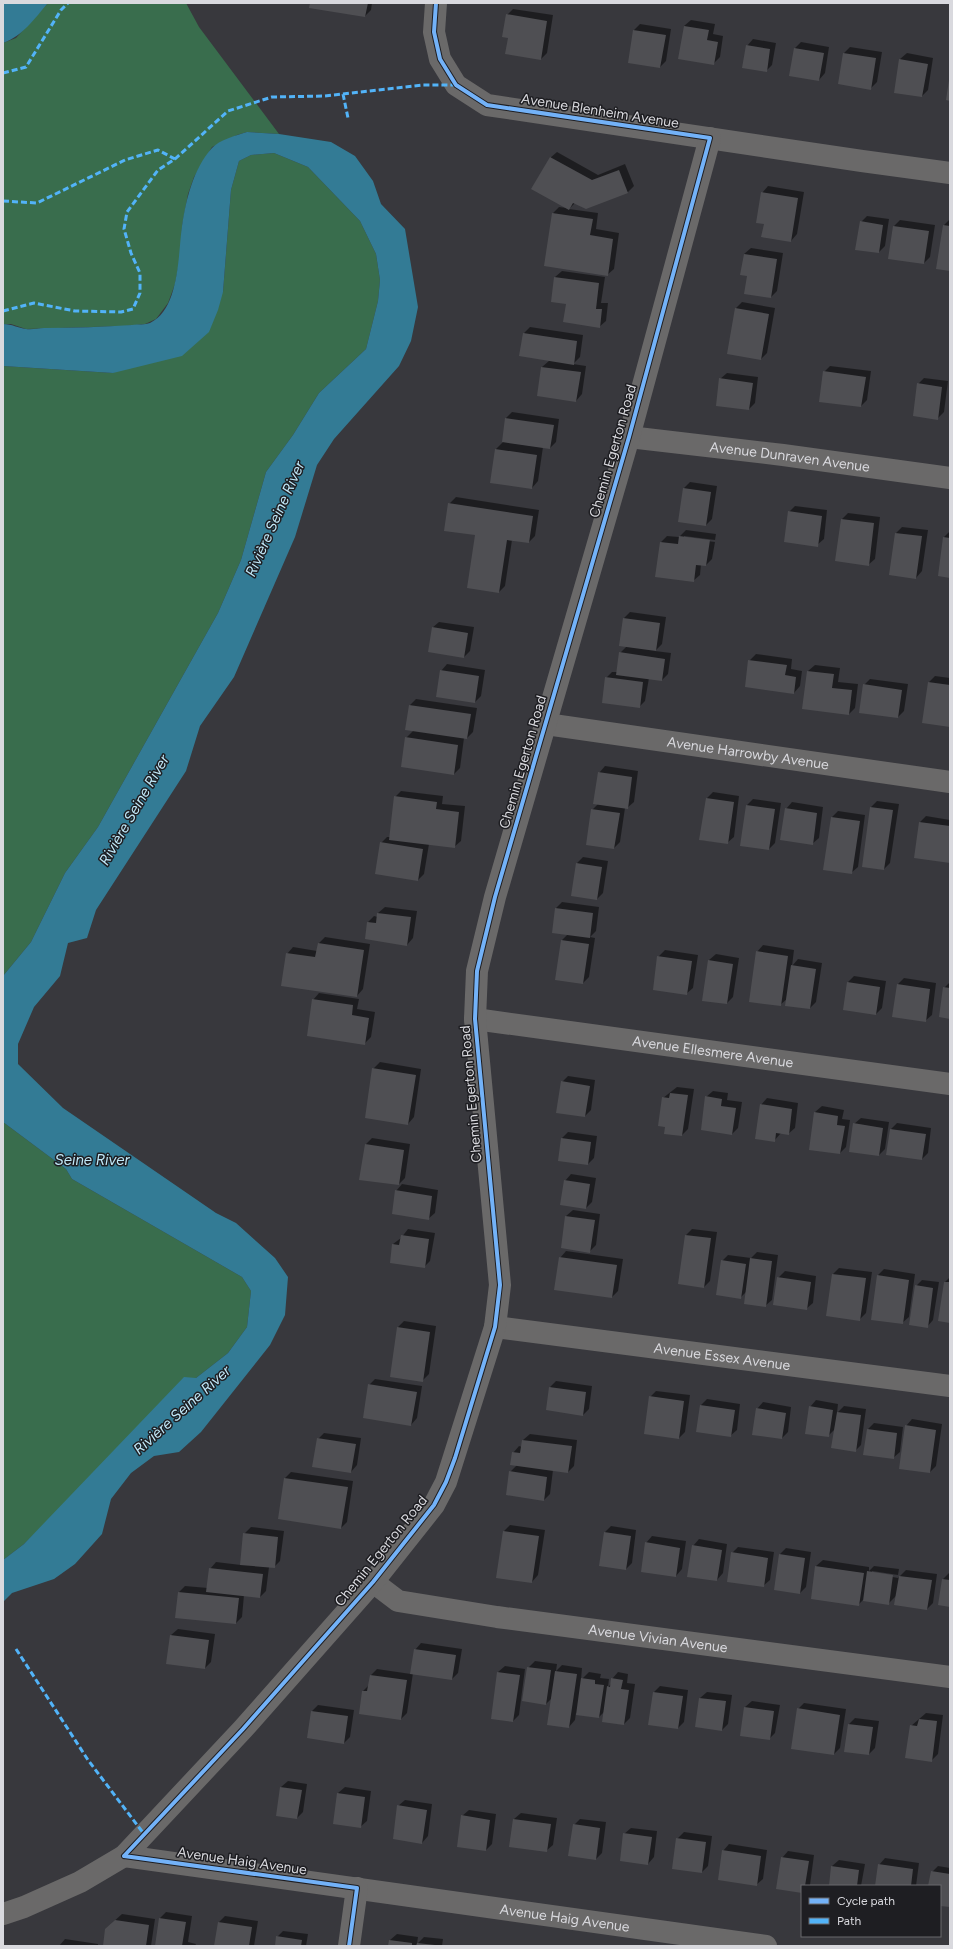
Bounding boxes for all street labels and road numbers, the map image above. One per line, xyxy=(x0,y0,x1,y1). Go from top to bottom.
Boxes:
street label: Avenue Blenheim Avenue xyxy=(520,90,680,132)
street label: Chemin Egerton Road xyxy=(586,382,640,520)
street label: Avenue Dunraven Avenue xyxy=(709,438,871,475)
street label: Chemin Egerton Road xyxy=(496,693,550,831)
street label: Avenue Harrowby Avenue xyxy=(666,733,830,773)
street label: Chemin Egerton Road xyxy=(457,1025,485,1163)
street label: Avenue Ellesmere Avenue xyxy=(631,1032,795,1071)
street label: Avenue Essex Avenue xyxy=(653,1339,792,1374)
street label: Chemin Egerton Road xyxy=(331,1492,431,1610)
street label: Avenue Vivian Avenue xyxy=(587,1621,729,1656)
street label: Avenue Haig Avenue xyxy=(176,1843,308,1879)
street label: Avenue Haig Avenue xyxy=(499,1900,631,1935)

